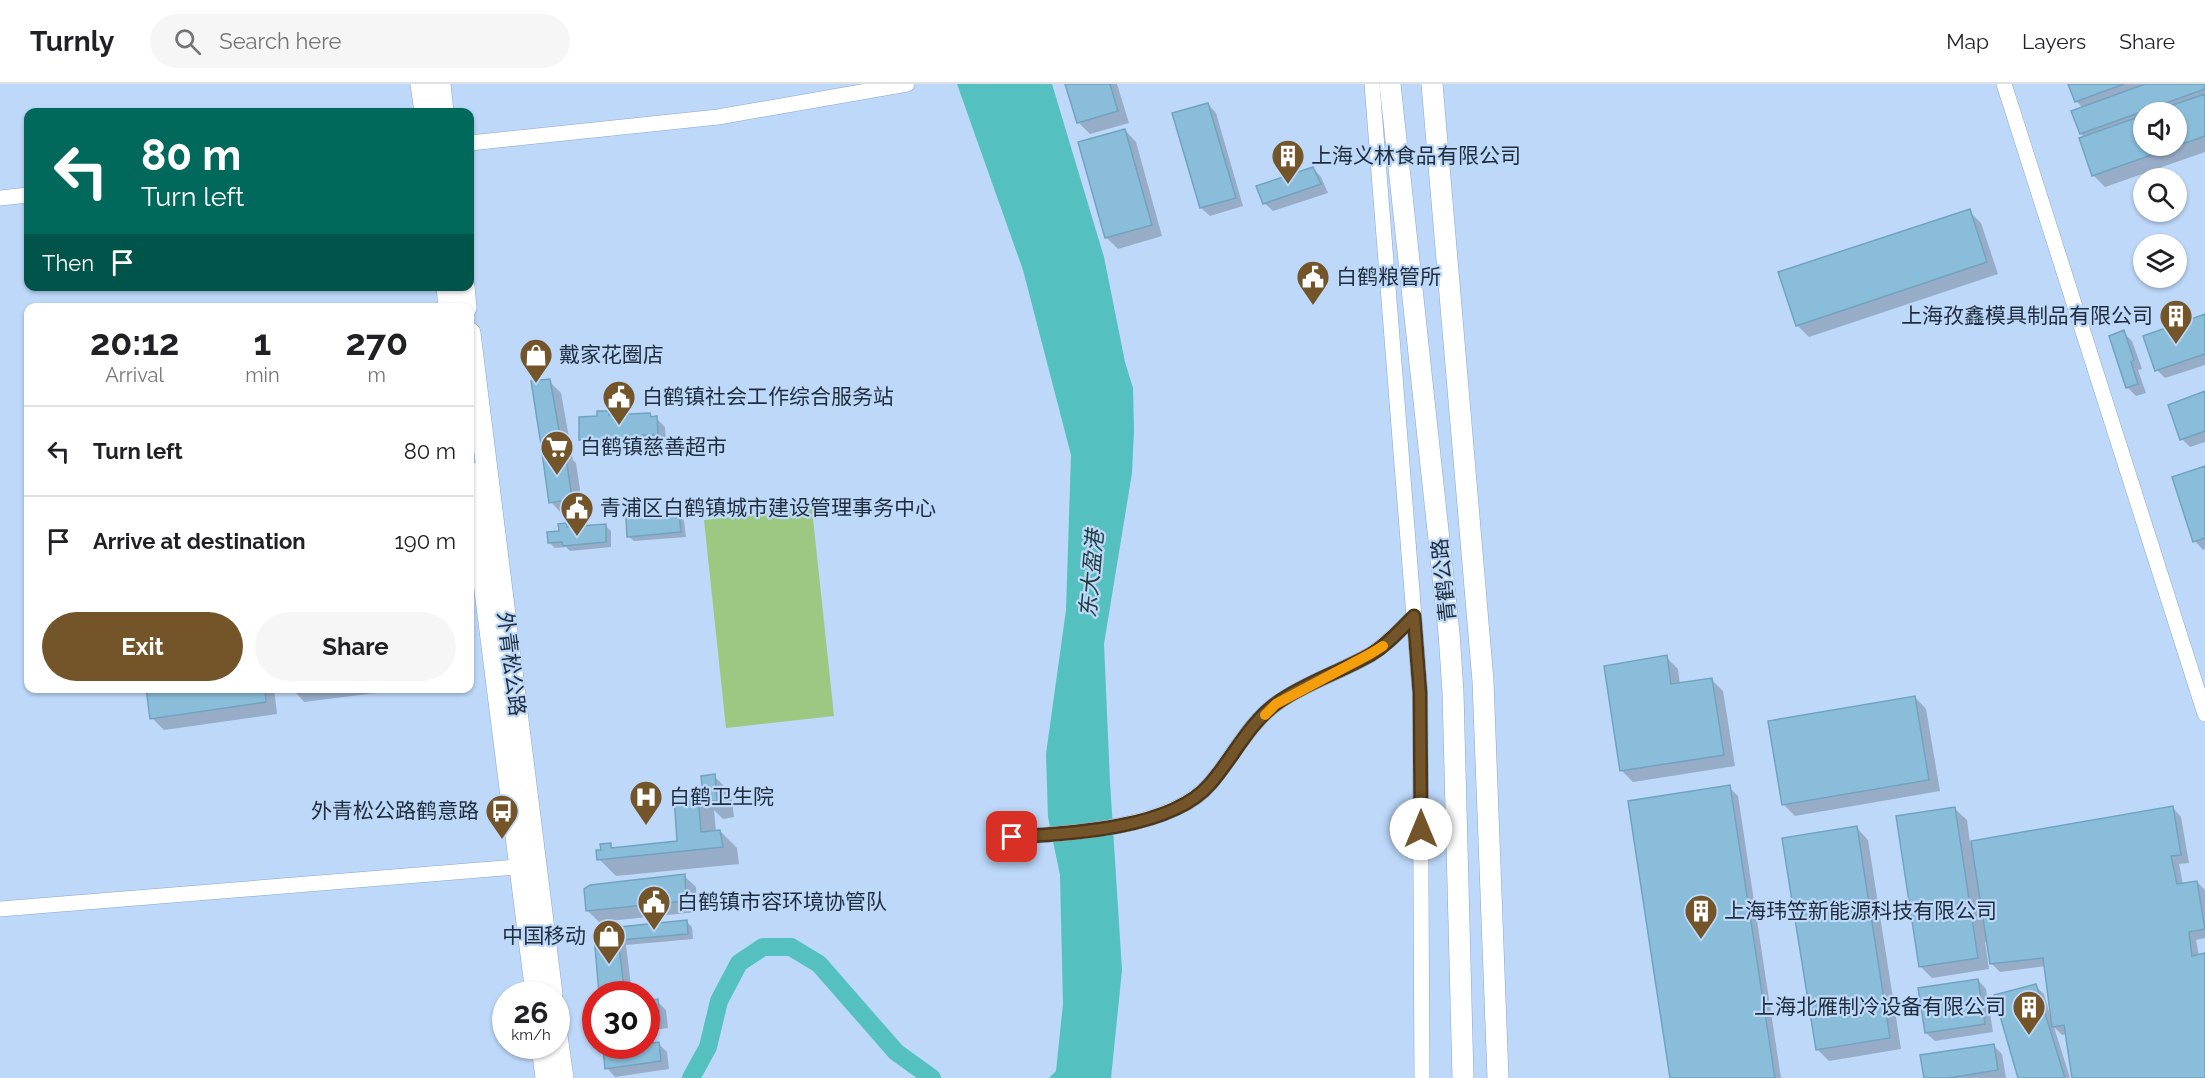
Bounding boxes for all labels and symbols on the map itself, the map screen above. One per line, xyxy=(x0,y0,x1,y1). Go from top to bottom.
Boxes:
building icon: 上海义林食品有限公司 xyxy=(1270,138,1306,185)
place label: 上海义林食品有限公司 xyxy=(1311,143,1521,168)
public building icon: 白鹤粮管所 xyxy=(1295,259,1331,306)
place label: 白鹤粮管所 xyxy=(1336,264,1441,289)
building icon: 上海孜鑫模具制品有限公司 xyxy=(2158,298,2194,345)
place label: 上海孜鑫模具制品有限公司 xyxy=(1901,303,2153,328)
shop icon: 戴家花圈店 xyxy=(518,337,554,384)
place label: 戴家花圈店 xyxy=(559,342,664,367)
public building icon: 白鹤镇社会工作综合服务站 xyxy=(601,379,637,426)
place label: 白鹤镇社会工作综合服务站 xyxy=(642,384,894,409)
supermarket icon: 白鹤镇慈善超市 xyxy=(539,429,575,476)
place label: 白鹤镇慈善超市 xyxy=(580,434,727,459)
public building icon: 青浦区白鹤镇城市建设管理事务中心 xyxy=(559,490,595,537)
place label: 青浦区白鹤镇城市建设管理事务中心 xyxy=(600,495,936,520)
water label: 东大盈港 xyxy=(1074,526,1108,619)
street label: 青鹤公路 xyxy=(1427,537,1460,623)
street label: 外青松公路 xyxy=(493,610,530,718)
hospital icon: 白鹤卫生院 xyxy=(628,779,664,826)
place label: 白鹤卫生院 xyxy=(669,784,774,809)
bus stop icon: 外青松公路鹤意路 xyxy=(484,793,520,840)
position arrow xyxy=(1389,797,1453,861)
place label: 外青松公路鹤意路 xyxy=(311,798,479,823)
pin xyxy=(986,811,1037,862)
public building icon: 白鹤镇市容环境协管队 xyxy=(636,884,672,931)
place label: 白鹤镇市容环境协管队 xyxy=(677,889,887,914)
building icon: 上海玮笠新能源科技有限公司 xyxy=(1683,893,1719,940)
place label: 上海玮笠新能源科技有限公司 xyxy=(1724,898,1997,923)
shop icon: 中国移动 xyxy=(591,918,627,965)
place label: 中国移动 xyxy=(502,923,586,948)
speed limit sign: 30 xyxy=(582,981,660,1059)
building icon: 上海北雁制冷设备有限公司 xyxy=(2011,989,2047,1036)
place label: 上海北雁制冷设备有限公司 xyxy=(1754,994,2006,1019)

